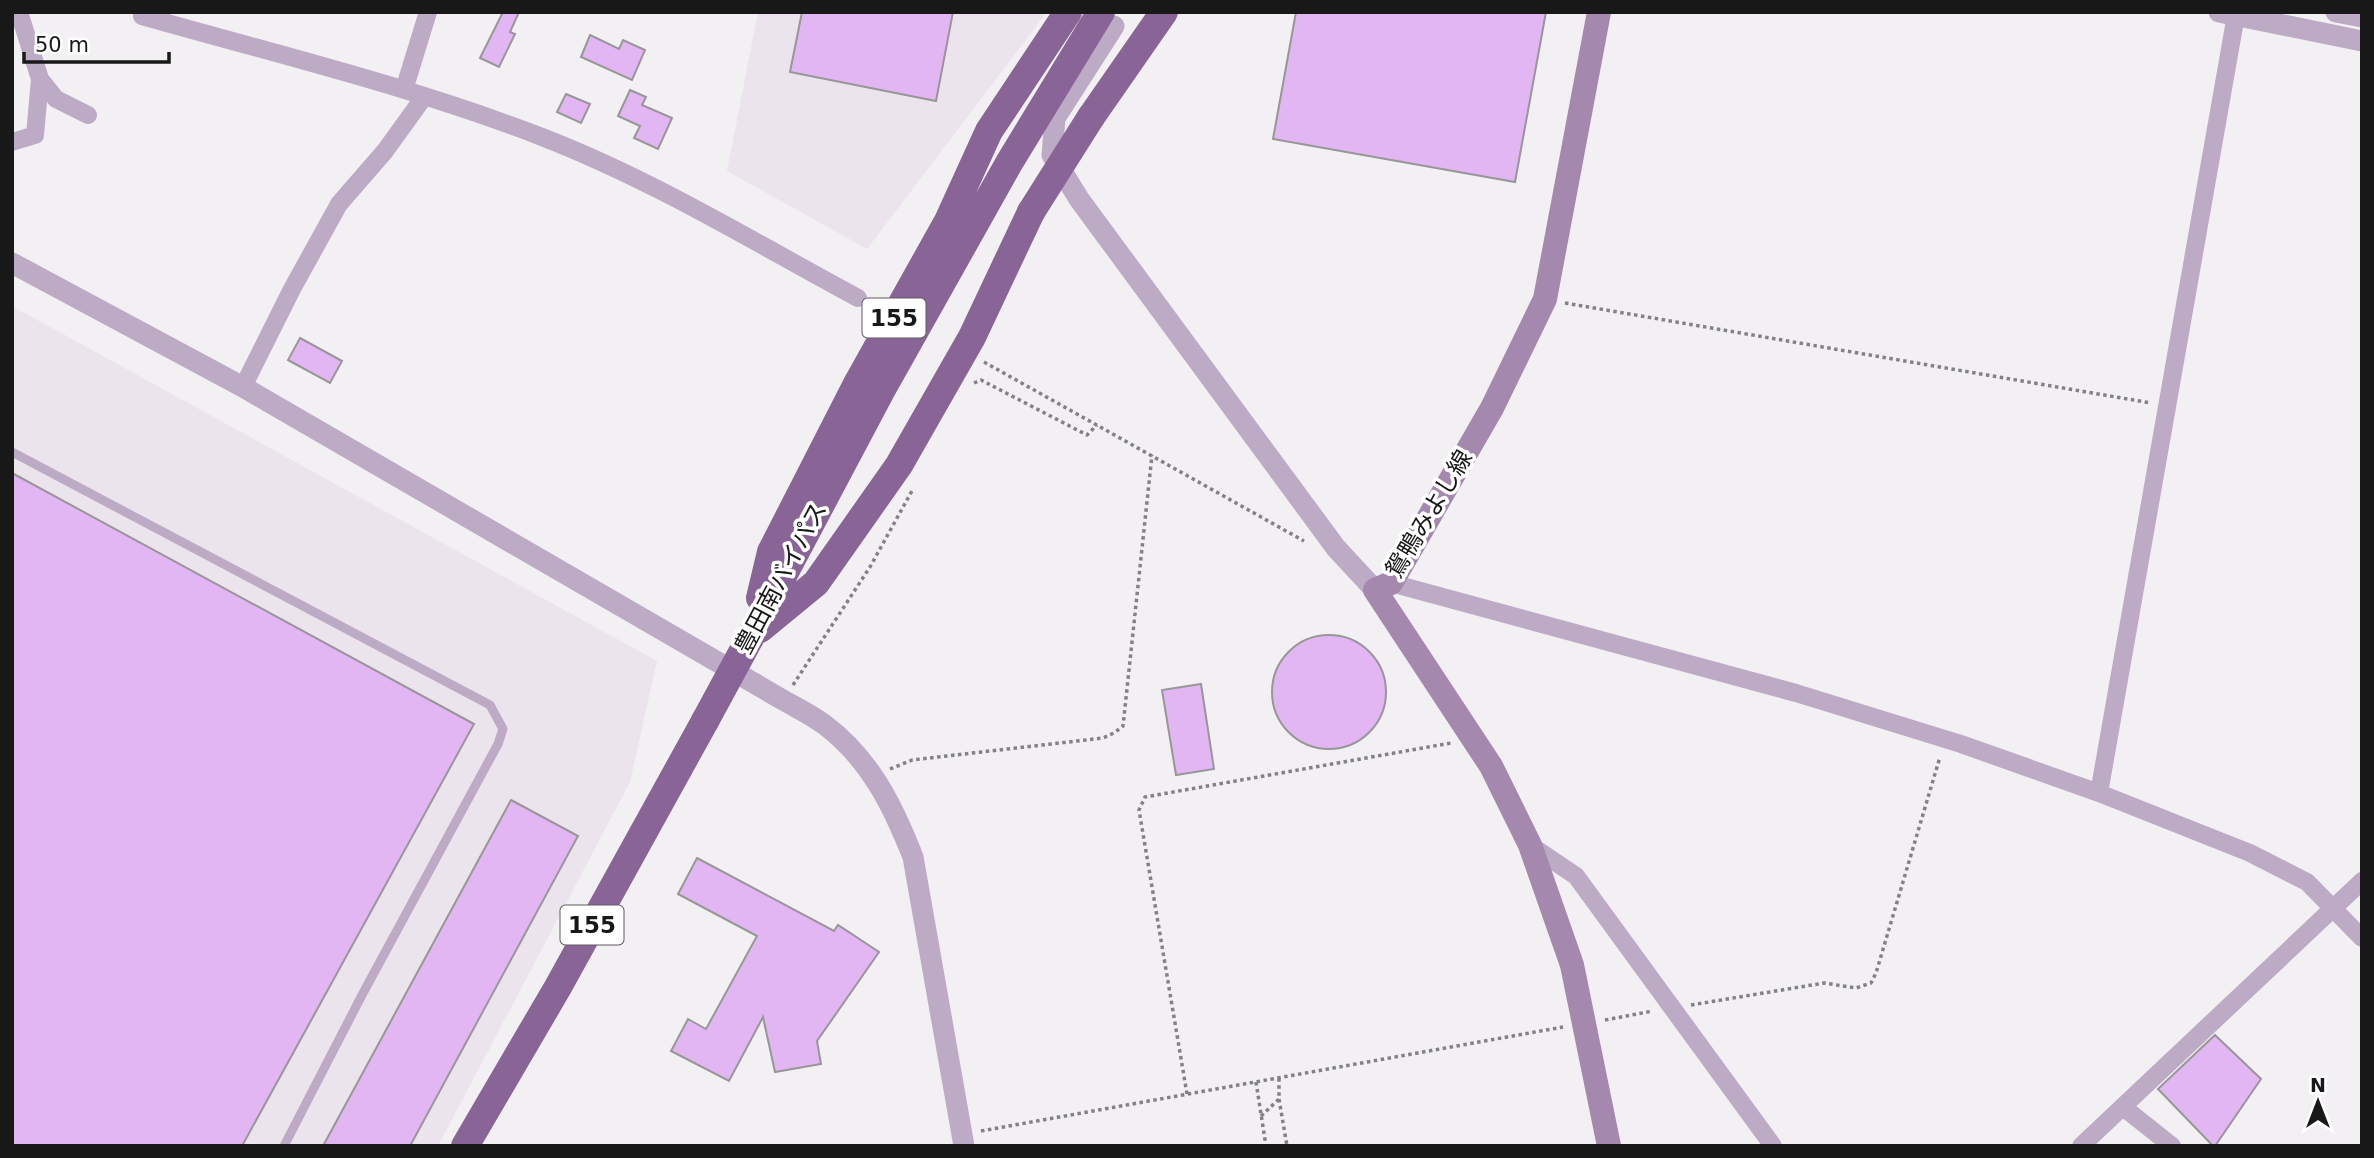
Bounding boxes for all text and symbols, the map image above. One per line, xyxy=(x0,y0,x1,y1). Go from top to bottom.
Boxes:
scale bar xyxy=(24,21,170,65)
text: 50 m xyxy=(35,33,89,57)
road number: 155 xyxy=(862,298,926,338)
street label: 鴛鴨みよし線 xyxy=(1380,445,1478,583)
street label: 豊田南バイパス xyxy=(729,497,833,659)
road number: 155 xyxy=(560,906,624,944)
north arrow xyxy=(2283,1067,2353,1137)
text: N xyxy=(2310,1074,2326,1096)

